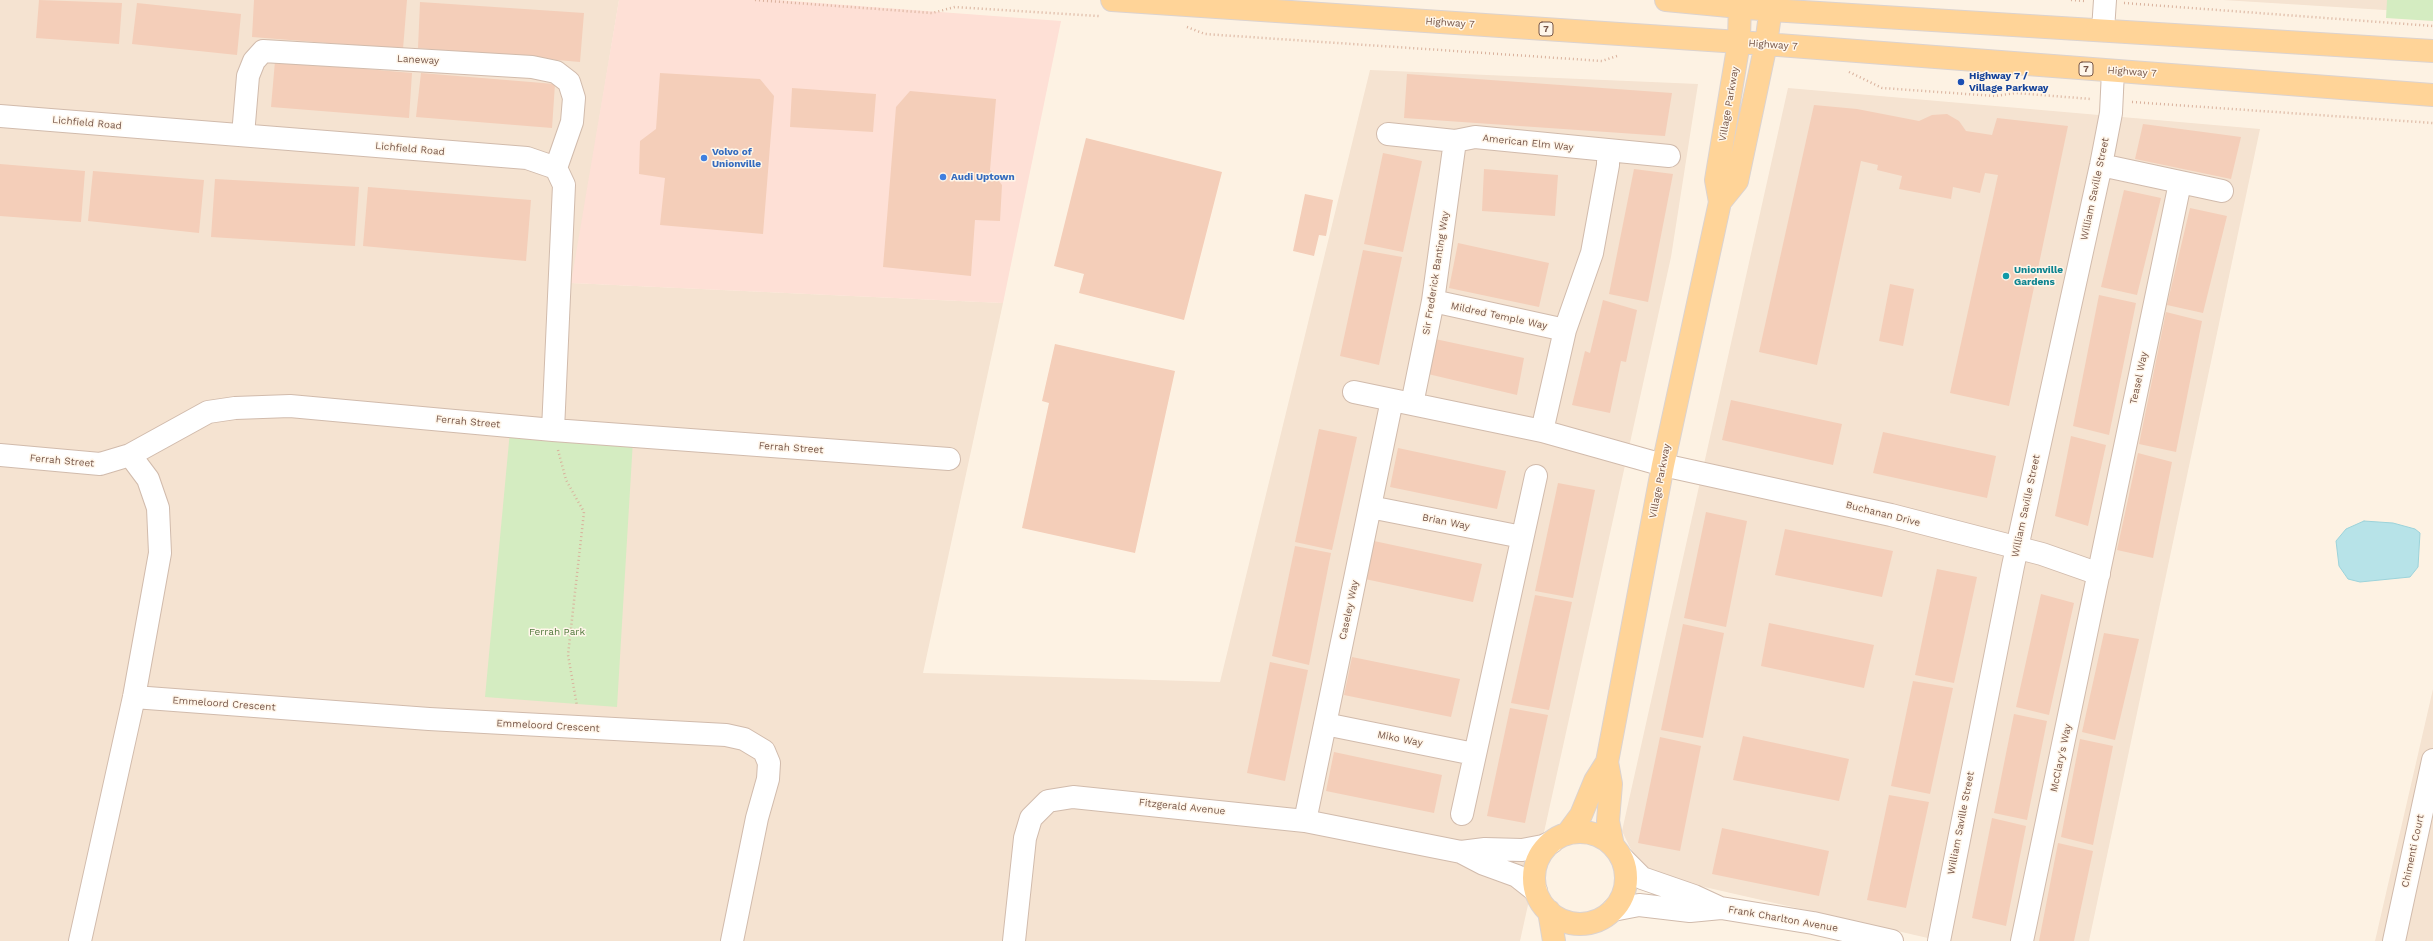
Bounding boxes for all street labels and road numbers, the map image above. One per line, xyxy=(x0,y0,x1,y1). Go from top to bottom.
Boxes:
street label: Highway 7 xyxy=(1425,15,1475,31)
road number: 7 xyxy=(1539,22,1553,36)
street label: Highway 7 xyxy=(1748,37,1798,53)
street label: Laneway xyxy=(397,53,439,67)
road number: 7 xyxy=(2079,62,2093,76)
street label: Highway 7 xyxy=(2107,64,2157,80)
street label: Village Parkway xyxy=(1717,66,1741,142)
street label: Lichfield Road xyxy=(52,114,122,132)
street label: American Elm Way xyxy=(1482,132,1574,154)
street label: William Saville Street xyxy=(2078,137,2112,241)
street label: Lichfield Road xyxy=(375,140,445,158)
street label: Sir Frederick Banting Way xyxy=(1420,210,1452,336)
street label: Mildred Temple Way xyxy=(1450,300,1548,332)
street label: Teasel Way xyxy=(2128,351,2150,405)
street label: Ferrah Street xyxy=(435,413,501,431)
street label: Ferrah Street xyxy=(758,440,824,456)
street label: Village Parkway xyxy=(1647,443,1673,519)
street label: Ferrah Street xyxy=(29,452,95,470)
street label: William Saville Street xyxy=(2009,454,2043,558)
street label: Buchanan Drive xyxy=(1844,499,1922,529)
street label: Brian Way xyxy=(1421,512,1471,532)
street label: Caseley Way xyxy=(1337,579,1361,641)
street label: Emmeloord Crescent xyxy=(172,694,276,714)
street label: Emmeloord Crescent xyxy=(496,717,600,735)
street label: McClary's Way xyxy=(2048,723,2074,793)
street label: Miko Way xyxy=(1376,729,1424,749)
street label: William Saville Street xyxy=(1945,770,1977,876)
street label: Fitzgerald Avenue xyxy=(1138,796,1226,818)
street label: Chimenti Court xyxy=(2399,813,2427,889)
street label: Frank Charlton Avenue xyxy=(1727,903,1839,935)

